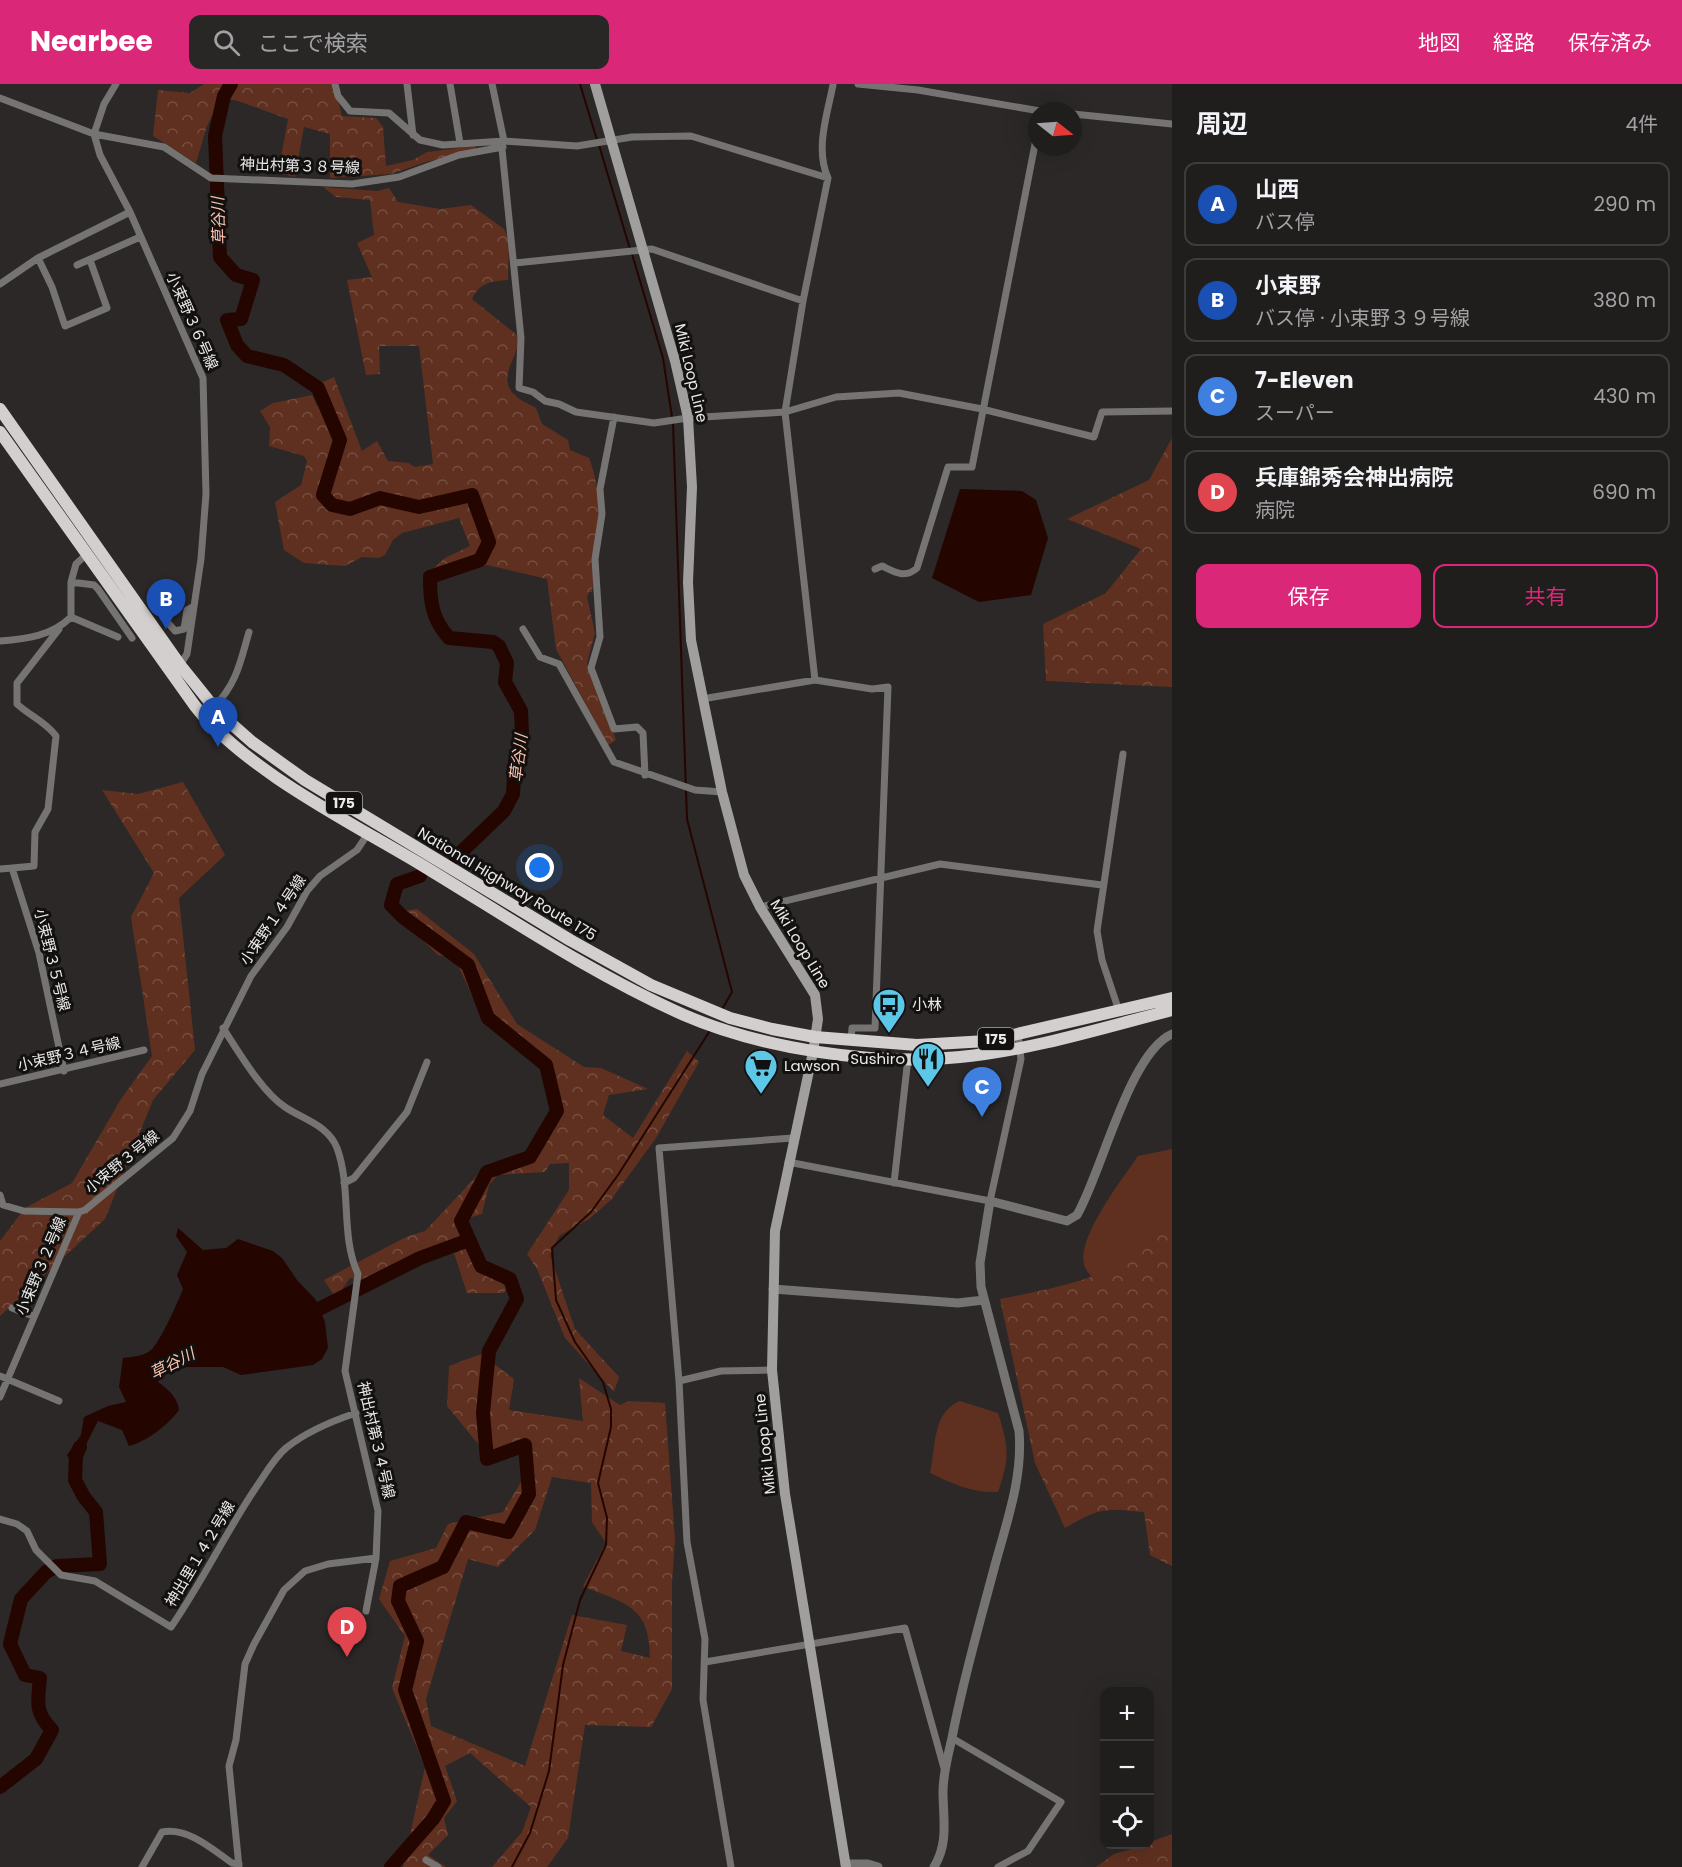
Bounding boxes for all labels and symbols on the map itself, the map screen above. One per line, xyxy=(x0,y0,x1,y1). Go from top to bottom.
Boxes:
north arrow xyxy=(1028,102,1082,156)
street label: 神出村第３８号線 xyxy=(240,153,360,178)
water label: 草谷川 xyxy=(206,195,231,245)
street label: 小束野３６号線 xyxy=(162,269,223,373)
street label: Miki Loop Line xyxy=(670,321,713,424)
pin: B xyxy=(146,580,186,629)
pin: A xyxy=(198,698,238,747)
water label: 草谷川 xyxy=(504,731,533,783)
road number: 175 xyxy=(326,792,362,814)
street label: National Highway Route 175 xyxy=(414,822,601,945)
your location xyxy=(525,853,554,882)
street label: 小束野１４号線 xyxy=(235,870,311,969)
street label: Miki Loop Line xyxy=(765,895,835,992)
street label: 小束野３５号線 xyxy=(30,906,75,1013)
bus stop icon: 小林 xyxy=(871,987,907,1034)
place label: 小林 xyxy=(912,994,942,1015)
road number: 175 xyxy=(978,1028,1014,1050)
street label: 小束野３４号線 xyxy=(15,1031,122,1076)
restaurant icon: Sushiro xyxy=(910,1041,946,1088)
supermarket icon: Lawson xyxy=(743,1048,779,1095)
place label: Sushiro xyxy=(850,1048,905,1069)
place label: Lawson xyxy=(784,1055,840,1076)
pin: C xyxy=(962,1068,1002,1117)
street label: 小束野３号線 xyxy=(80,1125,163,1198)
street label: 小束野３２号線 xyxy=(10,1213,71,1318)
water label: 草谷川 xyxy=(146,1341,201,1385)
street label: 神出村第３４号線 xyxy=(353,1379,400,1501)
street label: Miki Loop Line xyxy=(749,1393,780,1495)
street label: 神出里１４２号線 xyxy=(160,1497,239,1611)
pin: D xyxy=(328,1608,366,1657)

